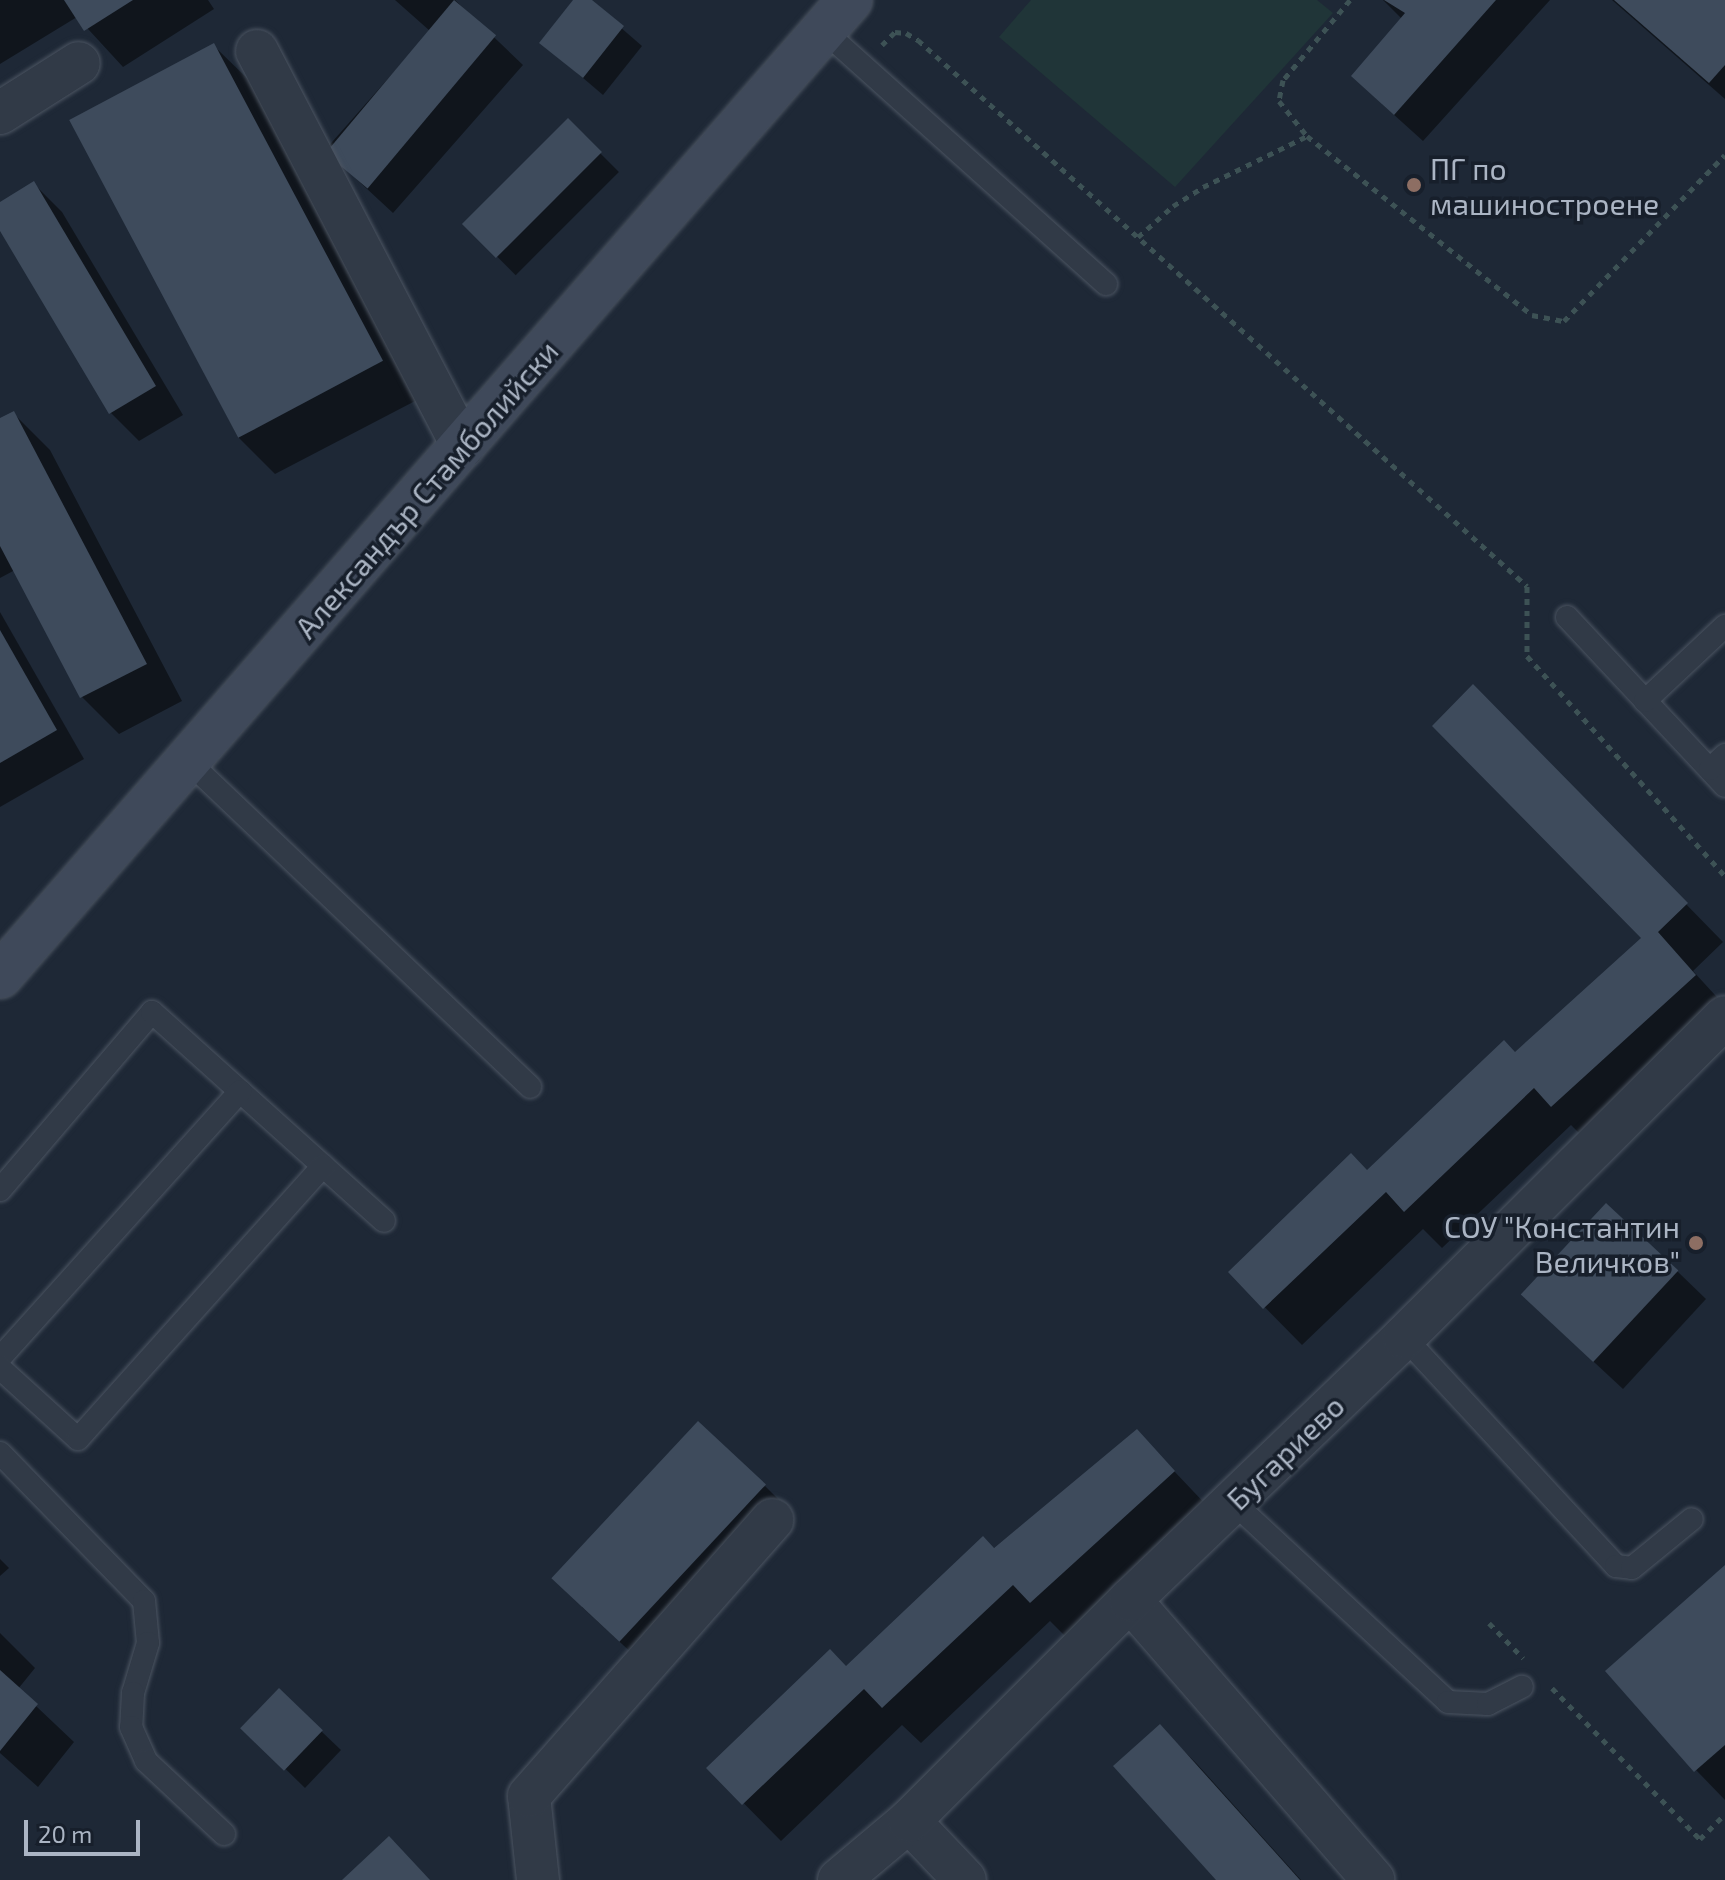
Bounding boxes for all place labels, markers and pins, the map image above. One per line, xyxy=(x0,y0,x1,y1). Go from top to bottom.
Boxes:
place label: ПГ по машиностроене xyxy=(1430,150,1659,220)
marker: ПГ по машиностроене xyxy=(1405,176,1423,194)
place label: СОУ "Константин Величков" xyxy=(1444,1208,1680,1278)
marker: СОУ "Константин Величков" xyxy=(1687,1234,1705,1252)

